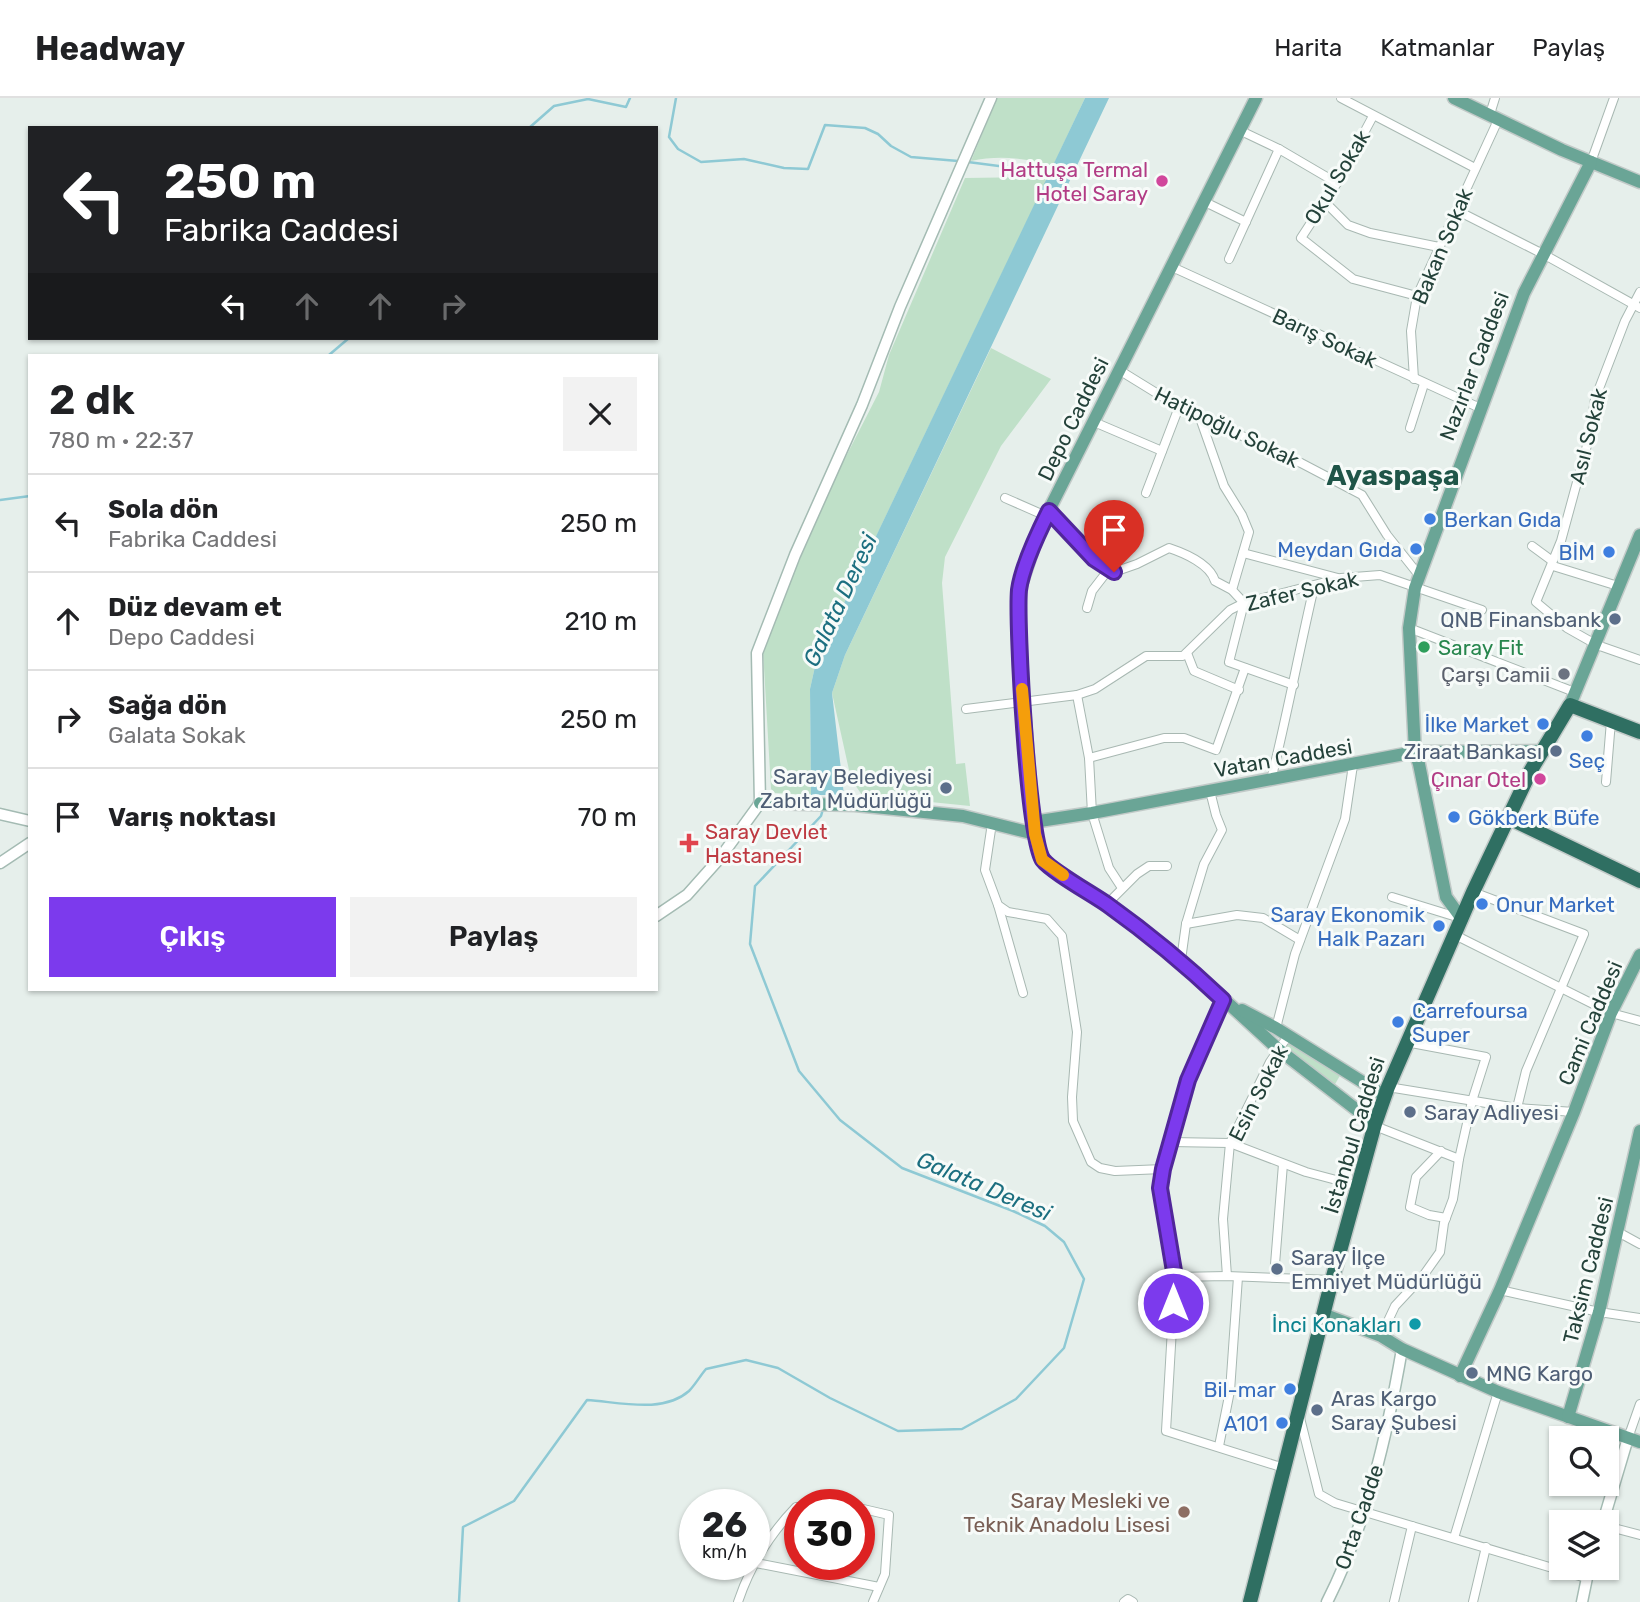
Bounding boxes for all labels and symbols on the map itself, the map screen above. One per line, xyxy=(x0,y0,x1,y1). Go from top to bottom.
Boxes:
street label: Okul Sokak xyxy=(1299,125,1375,229)
place label: Hattuşa Termal Hotel Saray xyxy=(1000,157,1148,206)
marker: Hattuşa Termal Hotel Saray xyxy=(1154,173,1170,189)
street label: Bakan Sokak xyxy=(1406,184,1478,308)
street label: Nazırlar Caddesi xyxy=(1434,288,1514,444)
street label: Barış Sokak xyxy=(1269,303,1382,373)
street label: Depo Caddesi xyxy=(1032,353,1114,485)
street label: Hatipoğlu Sokak xyxy=(1151,381,1304,473)
street label: Asıl Sokak xyxy=(1564,385,1612,487)
district label: Ayaspaşa xyxy=(1326,459,1460,492)
pin xyxy=(1084,500,1144,572)
place label: Berkan Gıda xyxy=(1444,507,1561,532)
marker: Berkan Gıda xyxy=(1422,511,1438,527)
water label: Galata Deresi xyxy=(797,528,884,671)
place label: Meydan Gıda xyxy=(1277,537,1402,562)
place label: BİM xyxy=(1559,540,1595,565)
marker: Meydan Gıda xyxy=(1408,541,1424,557)
marker: BİM xyxy=(1601,544,1617,560)
street label: Zafer Sokak xyxy=(1243,566,1361,616)
place label: QNB Finansbank xyxy=(1440,607,1601,632)
marker: QNB Finansbank xyxy=(1607,611,1623,627)
place label: Saray Fit xyxy=(1438,635,1524,660)
marker: Saray Fit xyxy=(1416,639,1432,655)
place label: Çarşı Camii xyxy=(1441,662,1550,687)
marker: Çarşı Camii xyxy=(1556,666,1572,682)
place label: İlke Market xyxy=(1424,712,1529,737)
marker: İlke Market xyxy=(1535,716,1551,732)
marker: Seç xyxy=(1579,728,1595,744)
street label: Vatan Caddesi xyxy=(1212,734,1354,782)
place label: Ziraat Bankası xyxy=(1404,739,1542,764)
marker: Ziraat Bankası xyxy=(1548,743,1564,759)
place label: Seç xyxy=(1569,748,1605,773)
place label: Saray Belediyesi Zabıta Müdürlüğü xyxy=(760,764,932,813)
place label: Çınar Otel xyxy=(1431,767,1526,792)
marker: Çınar Otel xyxy=(1532,771,1548,787)
marker: Saray Belediyesi Zabıta Müdürlüğü xyxy=(938,780,954,796)
place label: Gökberk Büfe xyxy=(1468,805,1600,830)
marker: Gökberk Büfe xyxy=(1446,809,1462,825)
place label: Saray Devlet Hastanesi xyxy=(705,819,828,868)
marker: Saray Devlet Hastanesi xyxy=(679,833,699,853)
place label: Onur Market xyxy=(1496,892,1615,917)
marker: Onur Market xyxy=(1474,896,1490,912)
place label: Saray Ekonomik Halk Pazarı xyxy=(1271,902,1425,951)
marker: Saray Ekonomik Halk Pazarı xyxy=(1431,918,1447,934)
street label: Cami Caddesi xyxy=(1553,957,1627,1089)
place label: Carrefoursa Super xyxy=(1412,998,1528,1047)
marker: Carrefoursa Super xyxy=(1390,1014,1406,1030)
street label: Esin Sokak xyxy=(1223,1041,1293,1145)
street label: İstanbul Caddesi xyxy=(1318,1054,1390,1216)
place label: Saray Adliyesi xyxy=(1424,1100,1559,1125)
marker: Saray Adliyesi xyxy=(1402,1104,1418,1120)
water label: Galata Deresi xyxy=(912,1145,1057,1228)
street label: Taksim Caddesi xyxy=(1558,1194,1618,1346)
place label: Saray İlçe Emniyet Müdürlüğü xyxy=(1291,1245,1482,1294)
marker: Saray İlçe Emniyet Müdürlüğü xyxy=(1269,1261,1285,1277)
position arrow xyxy=(1136,1266,1210,1340)
place label: İnci Konakları xyxy=(1272,1312,1401,1337)
marker: İnci Konakları xyxy=(1407,1316,1423,1332)
place label: MNG Kargo xyxy=(1486,1361,1593,1386)
marker: MNG Kargo xyxy=(1464,1365,1480,1381)
place label: Bil-mar xyxy=(1203,1377,1276,1402)
marker: Bil-mar xyxy=(1282,1381,1298,1397)
place label: Aras Kargo Saray Şubesi xyxy=(1331,1386,1457,1435)
marker: Aras Kargo Saray Şubesi xyxy=(1309,1402,1325,1418)
place label: A101 xyxy=(1224,1411,1268,1436)
marker: A101 xyxy=(1274,1415,1290,1431)
street label: Orta Cadde xyxy=(1329,1461,1389,1573)
place label: Saray Mesleki ve Teknik Anadolu Lisesi xyxy=(963,1488,1170,1537)
speed limit sign: 30 xyxy=(784,1489,875,1580)
marker: Saray Mesleki ve Teknik Anadolu Lisesi xyxy=(1176,1504,1192,1520)

